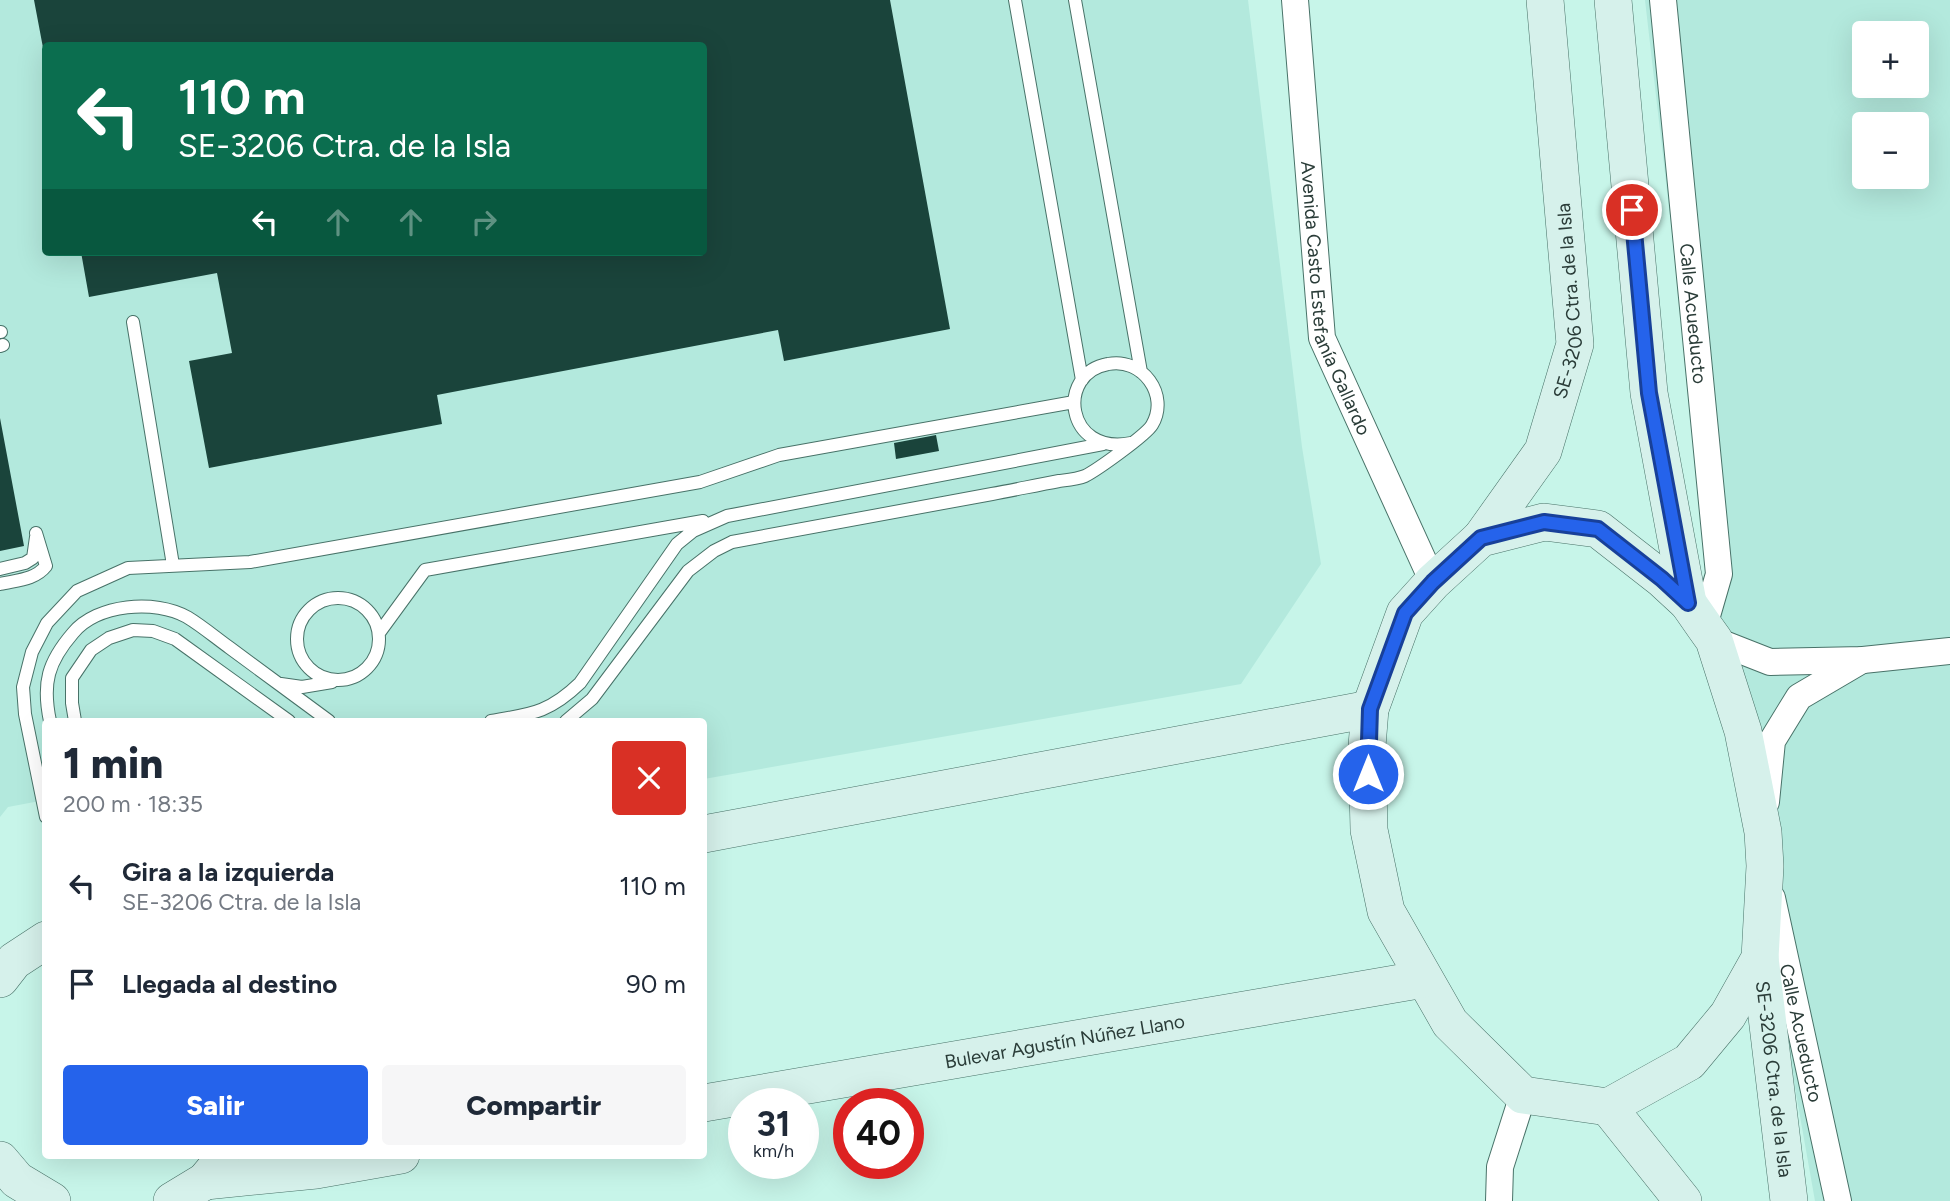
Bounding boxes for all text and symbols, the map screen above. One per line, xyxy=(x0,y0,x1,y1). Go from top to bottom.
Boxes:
map controls xyxy=(1852,21,1929,189)
button: + xyxy=(1852,21,1929,98)
text: 110 m xyxy=(178,67,306,126)
icon: left xyxy=(63,70,154,161)
button: − xyxy=(1852,112,1929,189)
text: SE-3206 Ctra. de la Isla xyxy=(178,127,511,165)
street label: Avenida Casto Estefanía Gallardo xyxy=(1296,160,1376,439)
pin xyxy=(1602,180,1662,240)
icon: arrive xyxy=(1613,191,1651,229)
street label: SE-3206 Ctra. de la Isla xyxy=(1548,202,1587,402)
icon: left xyxy=(246,203,284,241)
icon: ahead xyxy=(319,203,357,241)
icon: ahead xyxy=(392,203,430,241)
icon: right xyxy=(465,203,503,241)
street label: Calle Acueducto xyxy=(1675,242,1711,385)
position arrow xyxy=(1331,737,1405,811)
text: 1 min xyxy=(63,738,163,789)
button: close xyxy=(612,741,686,815)
text: 200 m · 18:35 xyxy=(63,790,203,818)
text: Gira a la izquierda xyxy=(122,856,334,888)
icon: left xyxy=(63,867,101,905)
text: 110 m xyxy=(619,870,686,902)
text: SE-3206 Ctra. de la Isla xyxy=(122,888,361,916)
street label: Calle Acueducto xyxy=(1775,962,1827,1104)
icon: arrive xyxy=(63,965,101,1003)
text: Llegada al destino xyxy=(122,968,337,1000)
text: 90 m xyxy=(626,968,686,1000)
street label: SE-3206 Ctra. de la Isla xyxy=(1751,980,1797,1179)
street label: Bulevar Agustín Núñez Llano xyxy=(943,1009,1187,1073)
button: Salir xyxy=(63,1065,368,1145)
button: Compartir xyxy=(382,1065,686,1145)
speed limit sign: 40 xyxy=(833,1088,924,1179)
text: 31 xyxy=(756,1103,791,1145)
text: km/h xyxy=(753,1140,794,1162)

